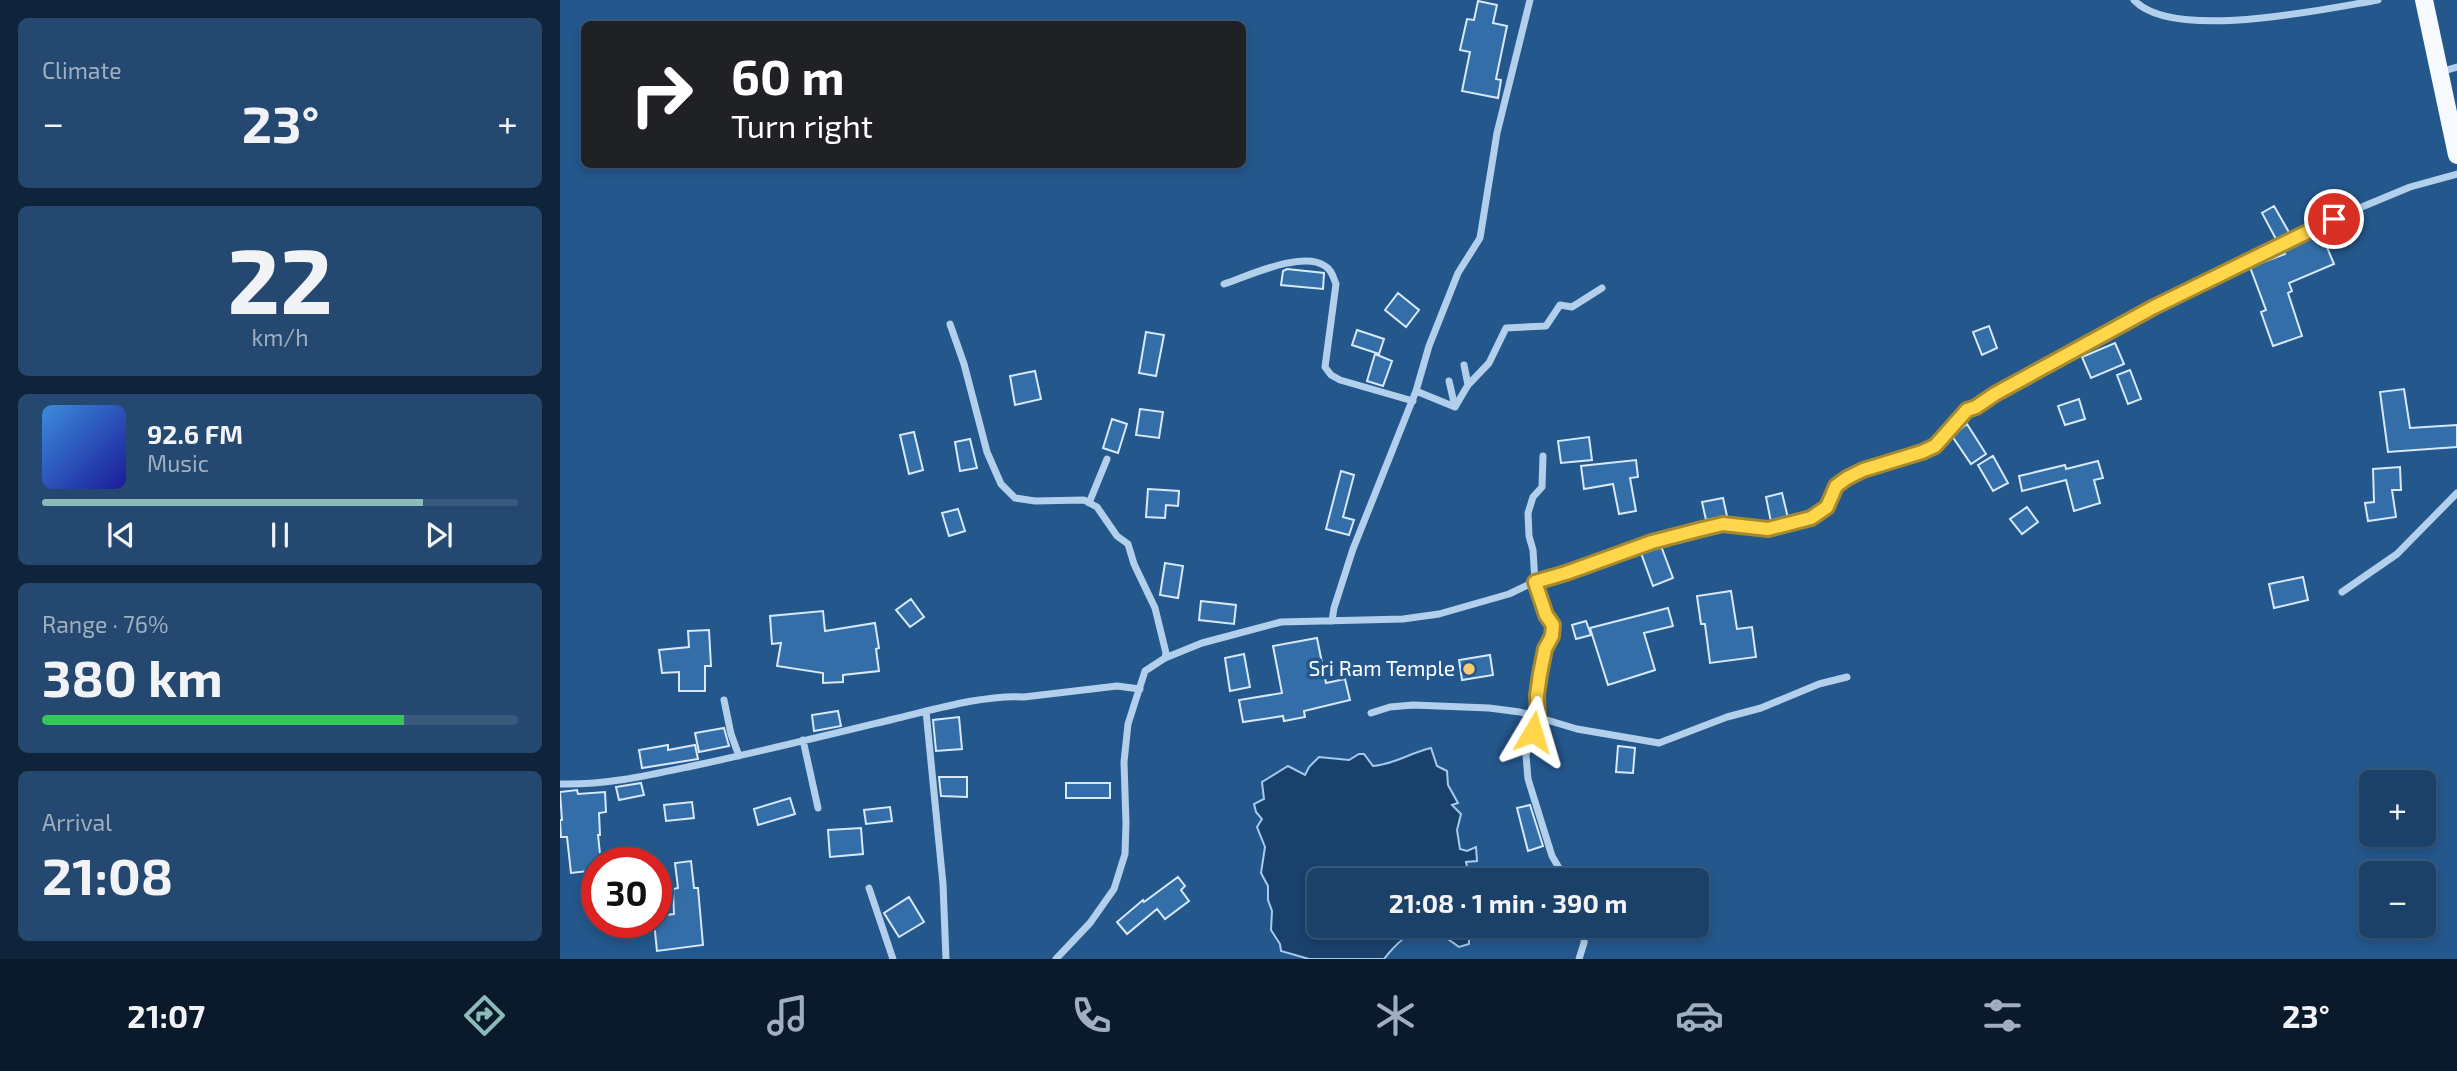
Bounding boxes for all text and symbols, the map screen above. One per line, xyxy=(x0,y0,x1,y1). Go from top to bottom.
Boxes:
text: 60 m xyxy=(731,46,845,105)
icon: right xyxy=(616,49,707,140)
text: Climate xyxy=(42,56,122,84)
text: 23° xyxy=(242,91,319,153)
text: − xyxy=(42,99,64,145)
text: + xyxy=(497,99,518,145)
text: Turn right xyxy=(731,106,873,144)
pin xyxy=(2304,189,2364,249)
icon: arrive xyxy=(2315,200,2353,238)
text: 22 xyxy=(227,223,333,332)
text: km/h xyxy=(251,323,309,351)
text: 92.6 FM xyxy=(147,418,243,449)
text: Music xyxy=(147,449,209,477)
icon: previous xyxy=(102,516,140,554)
icon: pause xyxy=(261,516,299,554)
icon: next xyxy=(420,516,458,554)
text: Range · 76% xyxy=(42,610,168,638)
text: 380 km xyxy=(42,645,223,707)
place label: Sri Ram Temple xyxy=(1309,655,1455,680)
marker: Sri Ram Temple xyxy=(1461,661,1477,677)
position arrow xyxy=(1496,695,1570,769)
map controls xyxy=(2359,770,2436,938)
button: + xyxy=(2359,770,2436,847)
text: Arrival xyxy=(42,808,112,836)
text: 21:08 xyxy=(42,843,173,905)
speed limit sign: 30 xyxy=(581,847,672,938)
button: − xyxy=(2359,861,2436,938)
text: 21:08 · 1 min · 390 m xyxy=(1389,887,1627,918)
icon: directions xyxy=(460,991,509,1040)
icon: music xyxy=(763,991,812,1040)
icon: phone xyxy=(1067,991,1116,1040)
icon: climate xyxy=(1371,991,1420,1040)
icon: car xyxy=(1675,991,1724,1040)
icon: filters xyxy=(1978,991,2027,1040)
text: 21:07 xyxy=(127,996,205,1034)
text: 23° xyxy=(2282,996,2330,1034)

